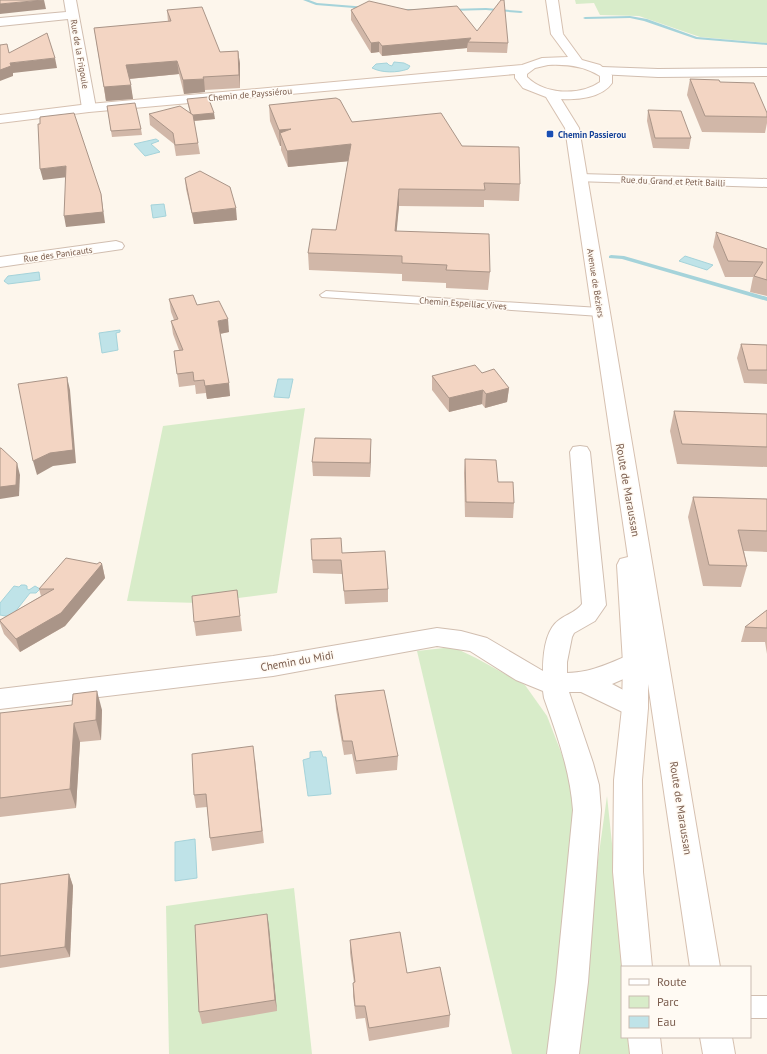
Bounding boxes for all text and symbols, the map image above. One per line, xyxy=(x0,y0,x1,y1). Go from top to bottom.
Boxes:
street label: Rue de la Frigoule xyxy=(68,18,92,90)
street label: Chemin de Payssiérou xyxy=(208,85,293,103)
marker: Chemin Passierou xyxy=(545,129,555,139)
place label: Chemin Passierou xyxy=(558,129,626,140)
street label: Rue du Grand et Petit Bailli xyxy=(621,174,725,188)
street label: Rue des Panicauts xyxy=(23,244,93,264)
street label: Avenue de Béziers xyxy=(585,248,607,319)
street label: Chemin Espeillac Vives xyxy=(419,294,507,312)
street label: Route de Maraussan xyxy=(613,442,643,538)
street label: Chemin du Midi xyxy=(259,648,335,674)
street label: Route de Maraussan xyxy=(667,760,695,856)
legend xyxy=(621,966,751,1038)
text: Route xyxy=(657,974,687,989)
text: Parc xyxy=(657,994,679,1009)
text: Eau xyxy=(657,1014,676,1029)

